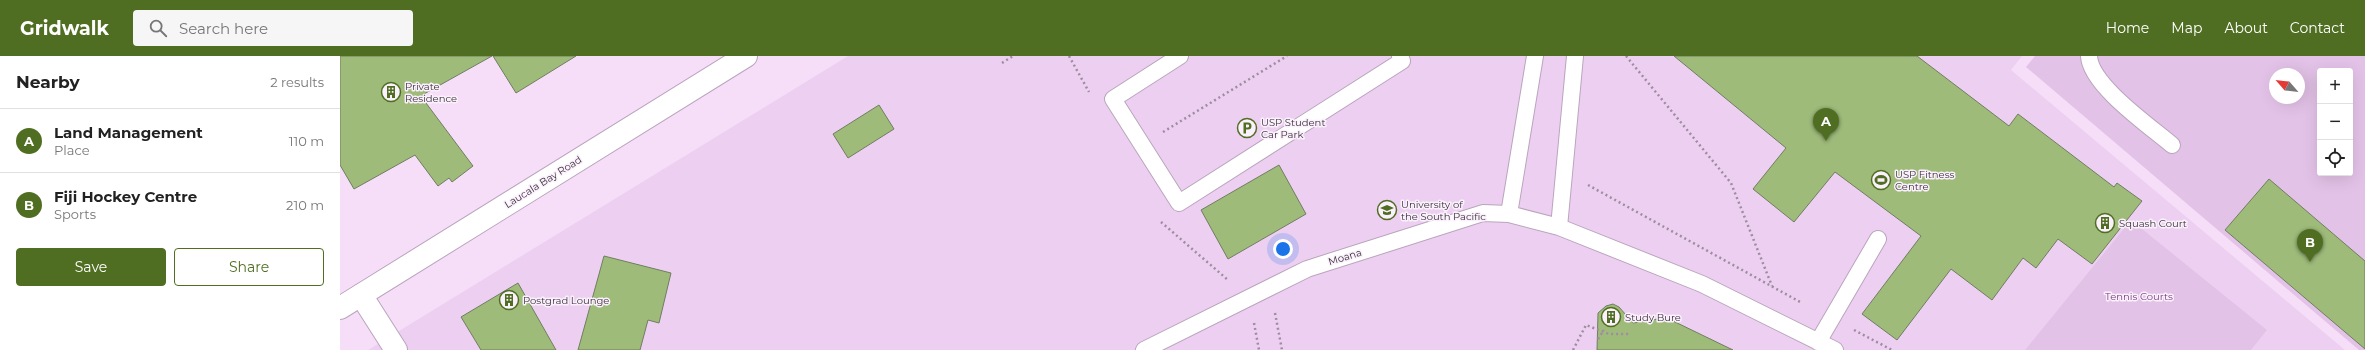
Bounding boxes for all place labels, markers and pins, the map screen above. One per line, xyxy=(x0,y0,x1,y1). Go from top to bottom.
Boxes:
place label: Private Residence xyxy=(405,80,457,105)
building icon: Private Residence xyxy=(380,81,402,103)
pin: A xyxy=(1813,108,1839,141)
place label: USP Student Car Park xyxy=(1261,116,1325,141)
parking icon: USP Student Car Park xyxy=(1236,117,1258,139)
place label: USP Fitness Centre xyxy=(1895,168,1955,193)
sports icon: USP Fitness Centre xyxy=(1870,169,1892,191)
place label: University of the South Pacific xyxy=(1401,198,1486,223)
school or university icon: University of the South Pacific xyxy=(1376,199,1398,221)
building icon: Squash Court xyxy=(2094,212,2116,234)
place label: Squash Court xyxy=(2119,217,2187,230)
pin: B xyxy=(2297,229,2323,262)
building icon: Postgrad Lounge xyxy=(498,289,520,311)
place label: Postgrad Lounge xyxy=(523,294,609,307)
building icon: Study Bure xyxy=(1600,306,1622,328)
place label: Study Bure xyxy=(1625,311,1681,324)

